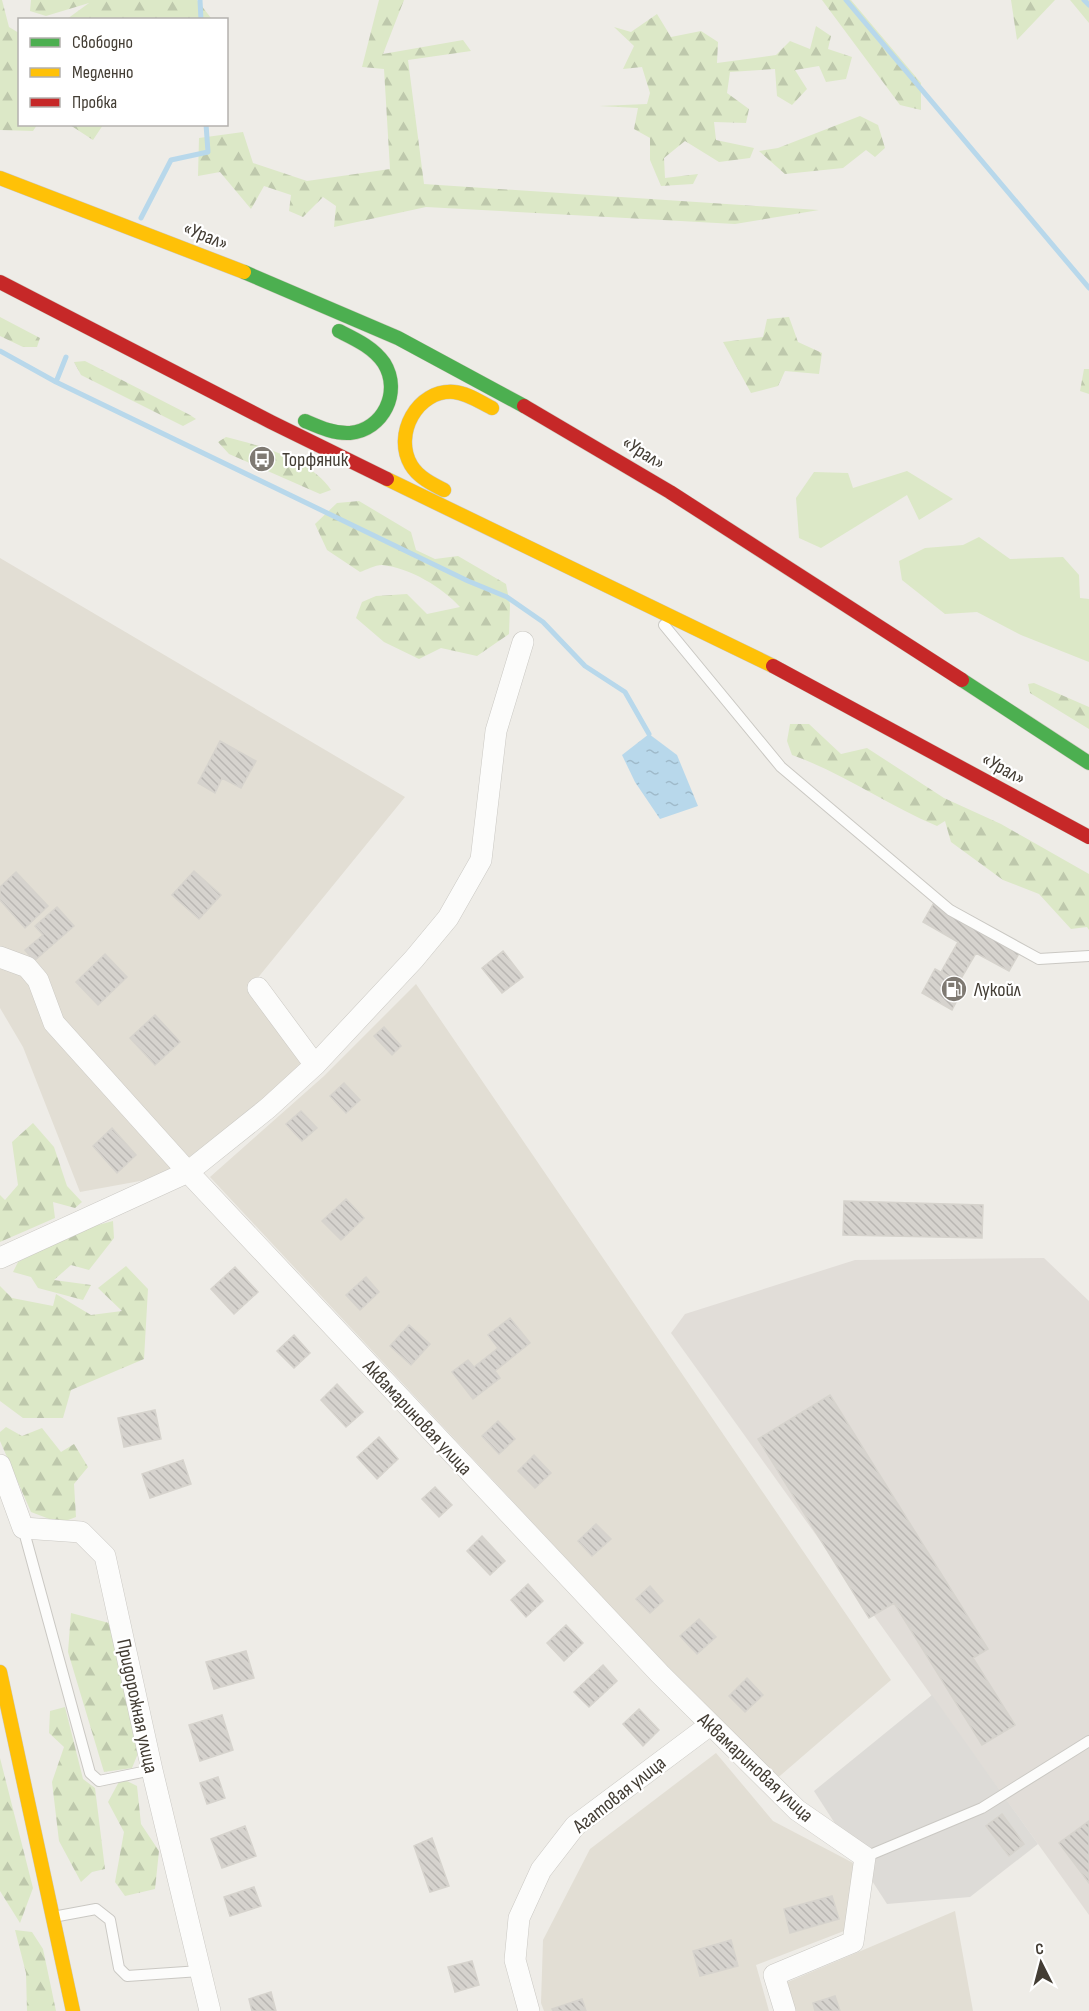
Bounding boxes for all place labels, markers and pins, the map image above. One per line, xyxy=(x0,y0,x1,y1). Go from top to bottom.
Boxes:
bus stop icon: Торфяник xyxy=(247,444,277,474)
place label: Торфяник xyxy=(282,448,349,472)
fuel station icon: Лукойл xyxy=(939,974,969,1004)
place label: Лукойл xyxy=(973,978,1021,1002)

